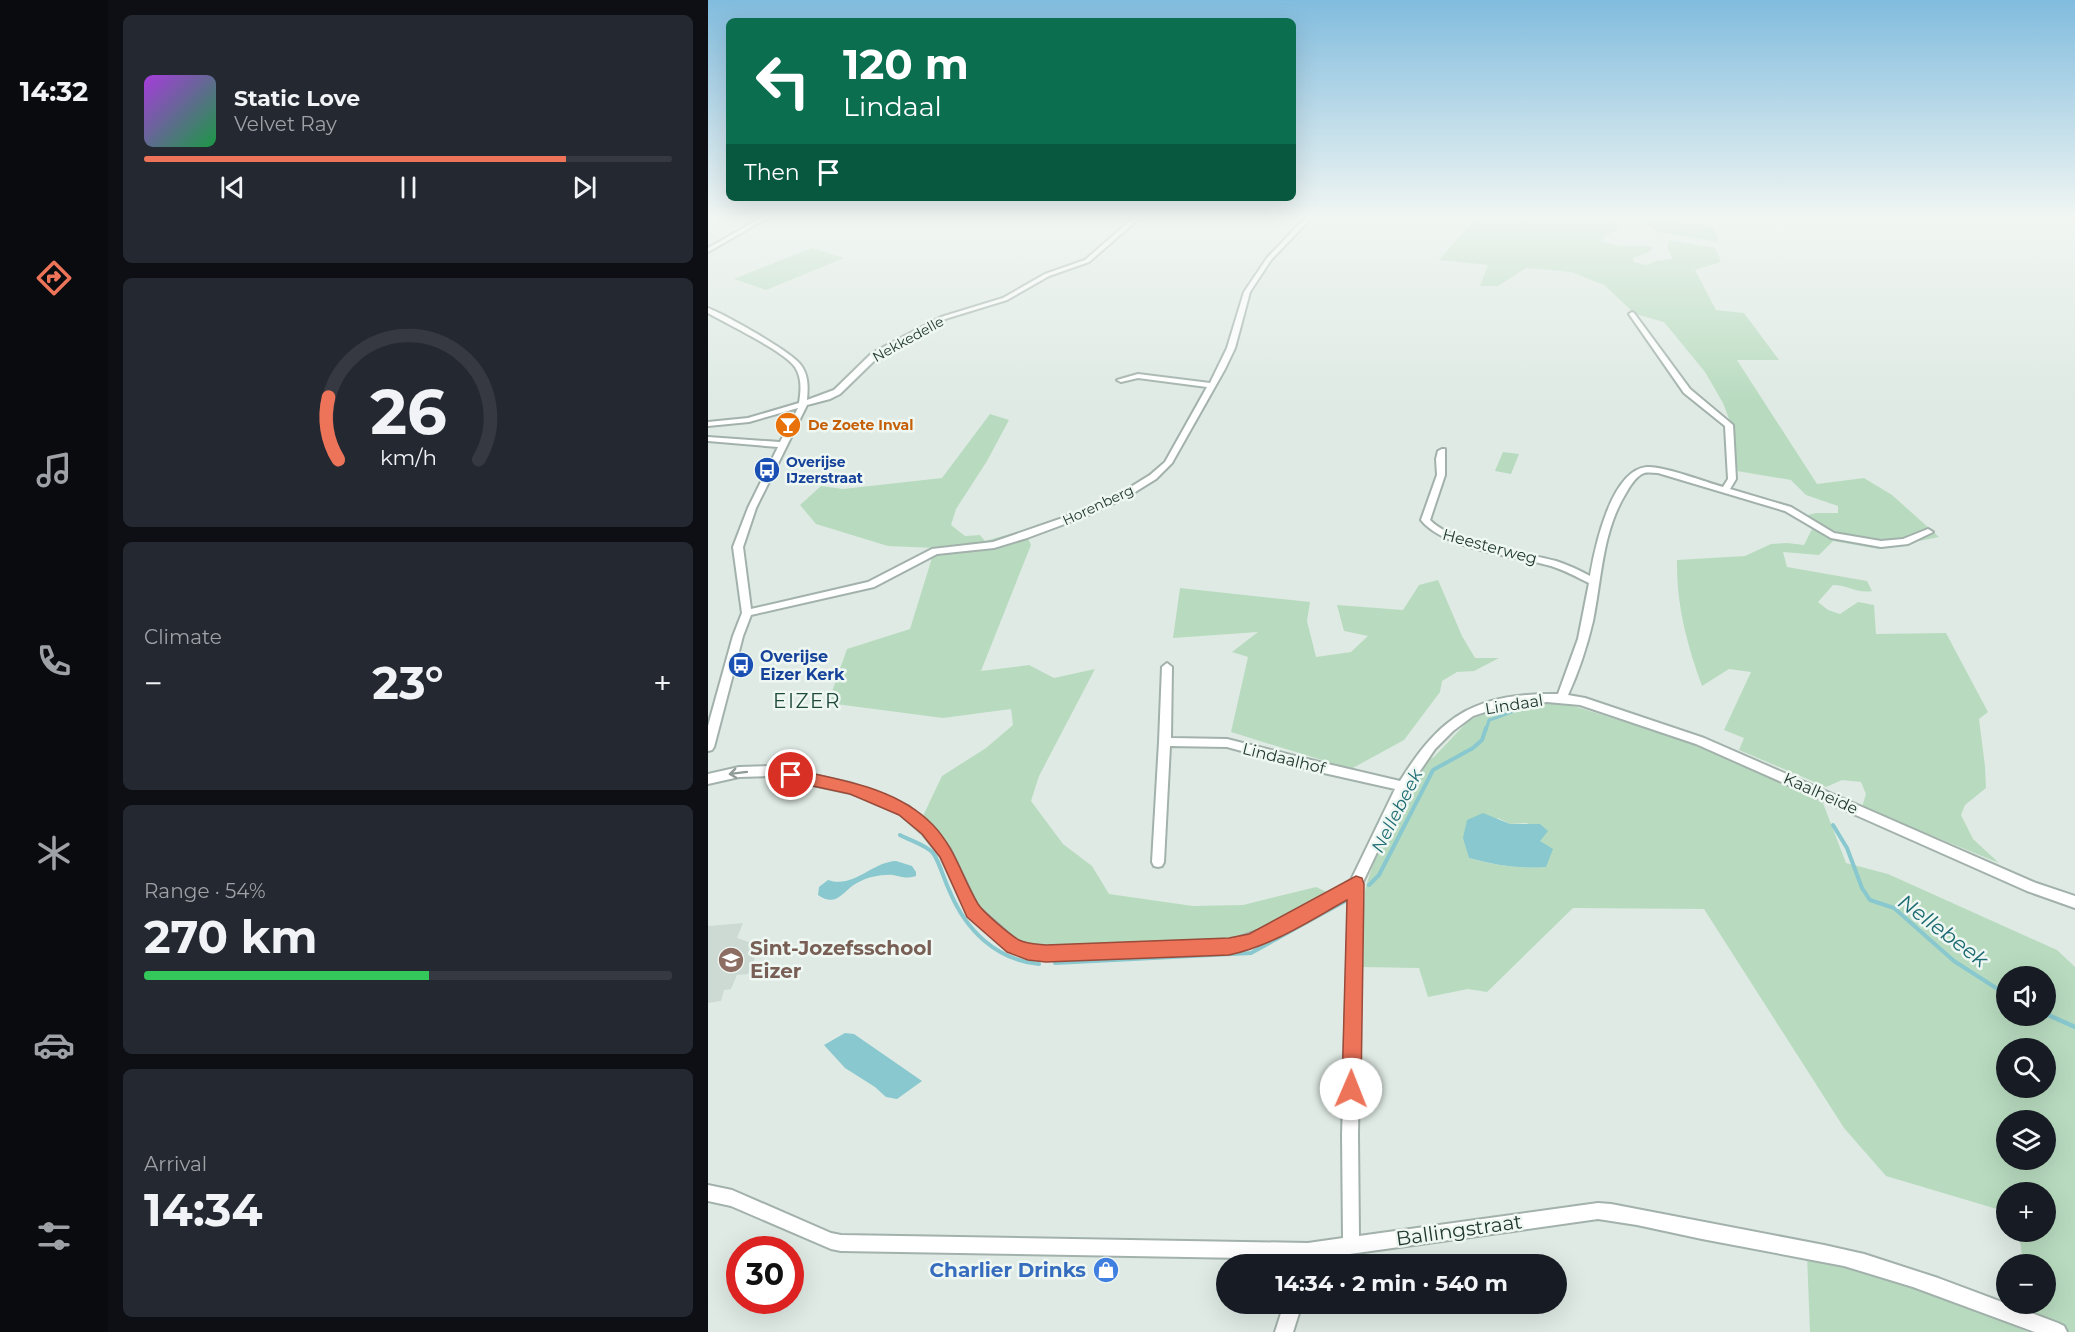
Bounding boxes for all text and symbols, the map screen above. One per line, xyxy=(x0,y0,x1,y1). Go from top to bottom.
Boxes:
text: 120 m xyxy=(843,38,969,90)
icon: left xyxy=(744,42,822,120)
text: 14:32 xyxy=(20,75,88,108)
text: Static Love xyxy=(234,85,360,112)
text: Lindaal xyxy=(843,90,942,123)
text: Velvet Ray xyxy=(234,112,337,136)
icon: arrive xyxy=(812,156,845,189)
text: Then xyxy=(744,159,800,186)
icon: previous xyxy=(216,171,249,204)
icon: pause xyxy=(392,171,425,204)
icon: next xyxy=(568,171,601,204)
icon: directions xyxy=(33,257,75,299)
street label: Nekkedelle xyxy=(869,312,947,366)
text: 26 xyxy=(370,374,446,450)
bar icon: De Zoete Inval xyxy=(773,410,803,440)
place label: De Zoete Inval xyxy=(808,416,913,434)
text: km/h xyxy=(379,444,437,470)
icon: music xyxy=(33,449,75,491)
place label: Overijse IJzerstraat xyxy=(786,453,863,487)
bus stop icon: Overijse IJzerstraat xyxy=(752,455,782,485)
street label: Horenberg xyxy=(1060,481,1136,529)
street label: Heesterweg xyxy=(1441,525,1539,568)
text: Climate xyxy=(144,625,222,649)
icon: phone xyxy=(33,640,75,682)
place label: Overijse Eizer Kerk xyxy=(760,647,845,684)
bus stop icon: Overijse Eizer Kerk xyxy=(726,650,756,680)
text: 23° xyxy=(372,655,444,710)
text: − xyxy=(144,663,163,703)
text: + xyxy=(653,663,672,703)
district label: EIZER xyxy=(773,689,841,713)
street label: Lindaal xyxy=(1484,691,1544,718)
street label: Lindaalhof xyxy=(1240,739,1328,778)
pin xyxy=(765,749,816,800)
icon: arrive xyxy=(774,758,807,791)
water label: Nellebeek xyxy=(1367,764,1428,856)
one-way arrow xyxy=(729,768,749,779)
street label: Kaalheide xyxy=(1781,769,1861,818)
icon: climate xyxy=(33,832,75,874)
text: Range · 54% xyxy=(144,879,266,903)
water label: Nellebeek xyxy=(1894,889,1994,973)
text: 270 km xyxy=(144,909,317,964)
place label: Sint-Jozefsschool Eizer xyxy=(750,936,932,983)
school or university icon: Sint-Jozefsschool Eizer xyxy=(716,945,746,975)
map controls xyxy=(1996,966,2056,1314)
button: sound xyxy=(1996,966,2056,1026)
icon: car xyxy=(33,1024,75,1066)
button: search xyxy=(1996,1038,2056,1098)
position arrow xyxy=(1319,1057,1383,1121)
button: layers xyxy=(1996,1110,2056,1170)
text: Arrival xyxy=(144,1152,207,1176)
text: 14:34 xyxy=(144,1182,262,1237)
button: + xyxy=(1996,1182,2056,1242)
street label: Ballingstraat xyxy=(1394,1209,1524,1251)
icon: filters xyxy=(33,1215,75,1257)
speed limit sign: 30 xyxy=(726,1236,804,1314)
button: − xyxy=(1996,1254,2056,1314)
shop icon: Charlier Drinks xyxy=(1091,1255,1121,1285)
place label: Charlier Drinks xyxy=(930,1258,1086,1282)
text: 14:34 · 2 min · 540 m xyxy=(1275,1270,1508,1297)

